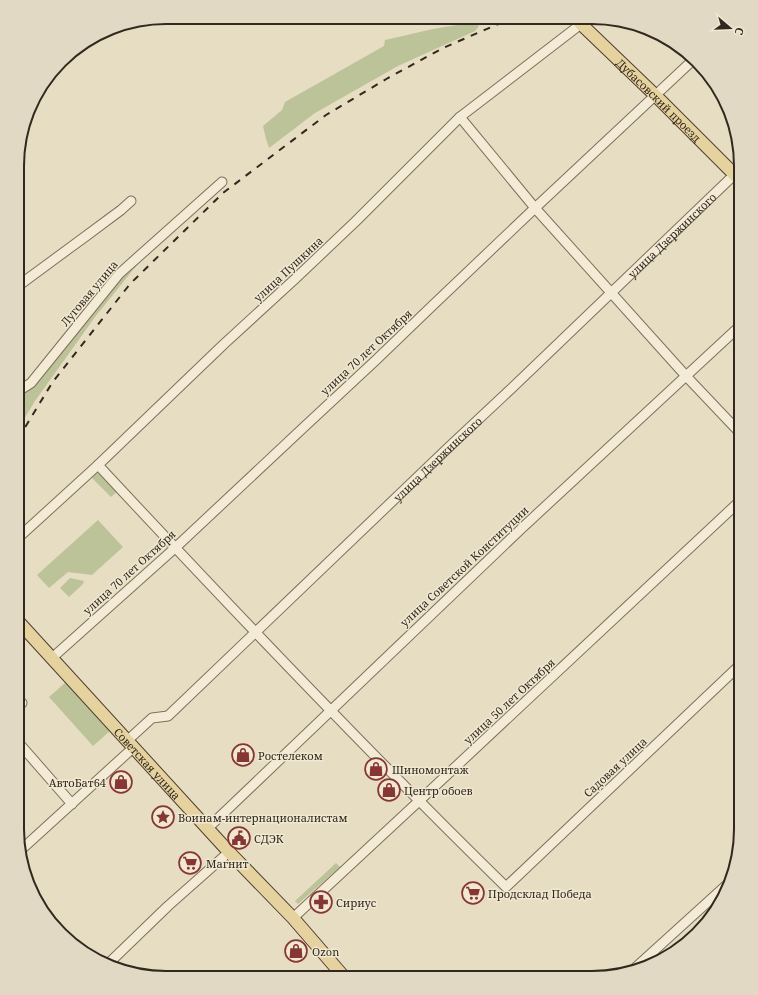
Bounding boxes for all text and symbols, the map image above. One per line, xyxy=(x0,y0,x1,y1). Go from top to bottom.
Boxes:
north arrow xyxy=(710,8,750,48)
text: С xyxy=(732,26,748,37)
street label: Дубасовский проезд xyxy=(613,55,705,145)
street label: улица Дзержинского xyxy=(624,189,719,281)
street label: улица Пушкина xyxy=(250,233,326,305)
street label: Луговая улица xyxy=(57,257,121,329)
street label: улица 70 лет Октября xyxy=(317,306,415,398)
street label: улица Дзержинского xyxy=(390,413,485,504)
street label: улица Советской Конституции xyxy=(396,502,532,630)
street label: улица 70 лет Октября xyxy=(79,526,179,618)
street label: улица 50 лет Октября xyxy=(460,655,558,747)
street label: Советская улица xyxy=(111,724,185,802)
street label: Садовая улица xyxy=(580,734,650,800)
shop icon: Ростелеком xyxy=(230,742,256,768)
place label: Ростелеком xyxy=(258,748,323,763)
shop icon: Шиномонтаж xyxy=(363,756,389,782)
place label: Шиномонтаж xyxy=(392,762,469,777)
shop icon: АвтоБат64 xyxy=(108,769,134,795)
place label: АвтоБат64 xyxy=(49,775,106,790)
shop icon: Центр обоев xyxy=(376,777,402,803)
place label: Центр обоев xyxy=(404,783,473,798)
place icon: Воинам-интернационалистам xyxy=(150,804,176,830)
place label: Воинам-интернационалистам xyxy=(178,810,348,825)
public building icon: СДЭК xyxy=(226,825,252,851)
place label: СДЭК xyxy=(254,831,284,846)
supermarket icon: Магнит xyxy=(177,850,203,876)
place label: Магнит xyxy=(206,856,249,871)
supermarket icon: Продсклад Победа xyxy=(460,880,486,906)
place label: Продсклад Победа xyxy=(488,886,592,901)
pharmacy icon: Сириус xyxy=(308,889,334,915)
place label: Сириус xyxy=(336,895,377,910)
shop icon: Ozon xyxy=(283,938,309,964)
place label: Ozon xyxy=(312,944,339,959)

